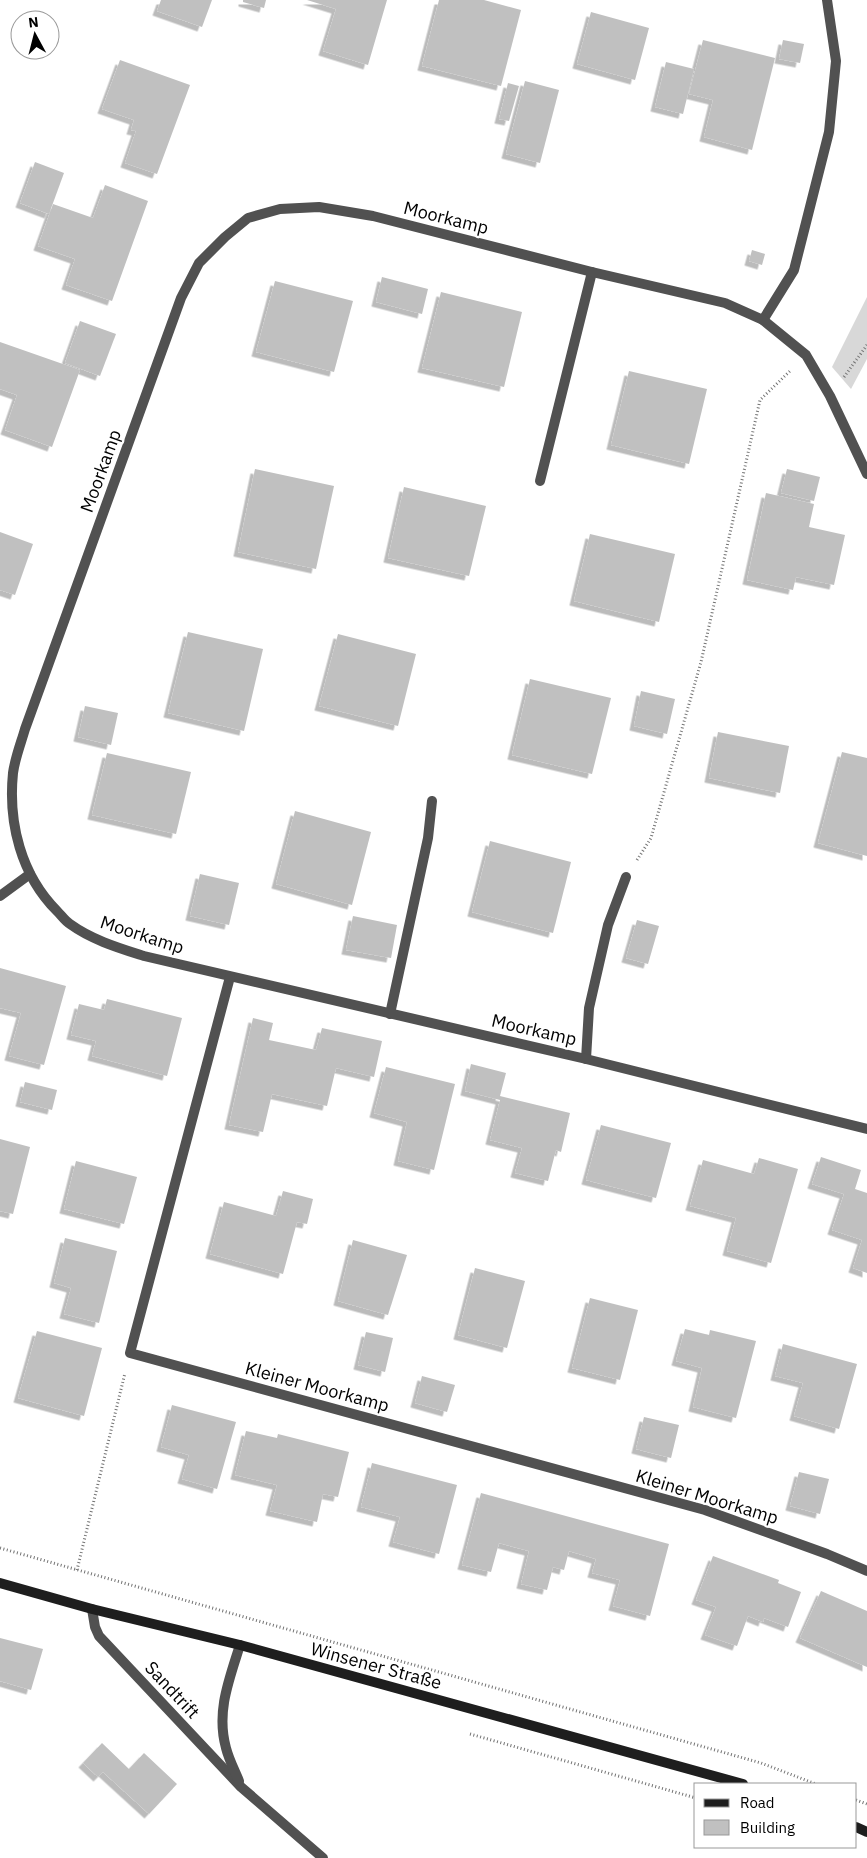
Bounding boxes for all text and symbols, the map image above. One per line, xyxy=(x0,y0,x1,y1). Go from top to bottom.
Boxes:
north arrow xyxy=(10,10,60,60)
text: N xyxy=(27,13,40,32)
street label: Moorkamp xyxy=(401,196,491,239)
street label: Moorkamp xyxy=(75,426,126,515)
street label: Moorkamp xyxy=(97,910,187,959)
street label: Moorkamp xyxy=(489,1009,579,1050)
street label: Kleiner Moorkamp xyxy=(243,1356,392,1417)
street label: Kleiner Moorkamp xyxy=(633,1464,781,1529)
street label: Winsener Straße xyxy=(308,1637,444,1694)
street label: Sandtrift xyxy=(140,1656,205,1723)
legend xyxy=(694,1783,857,1848)
text: Road xyxy=(740,1793,775,1812)
text: Building xyxy=(740,1818,795,1837)

